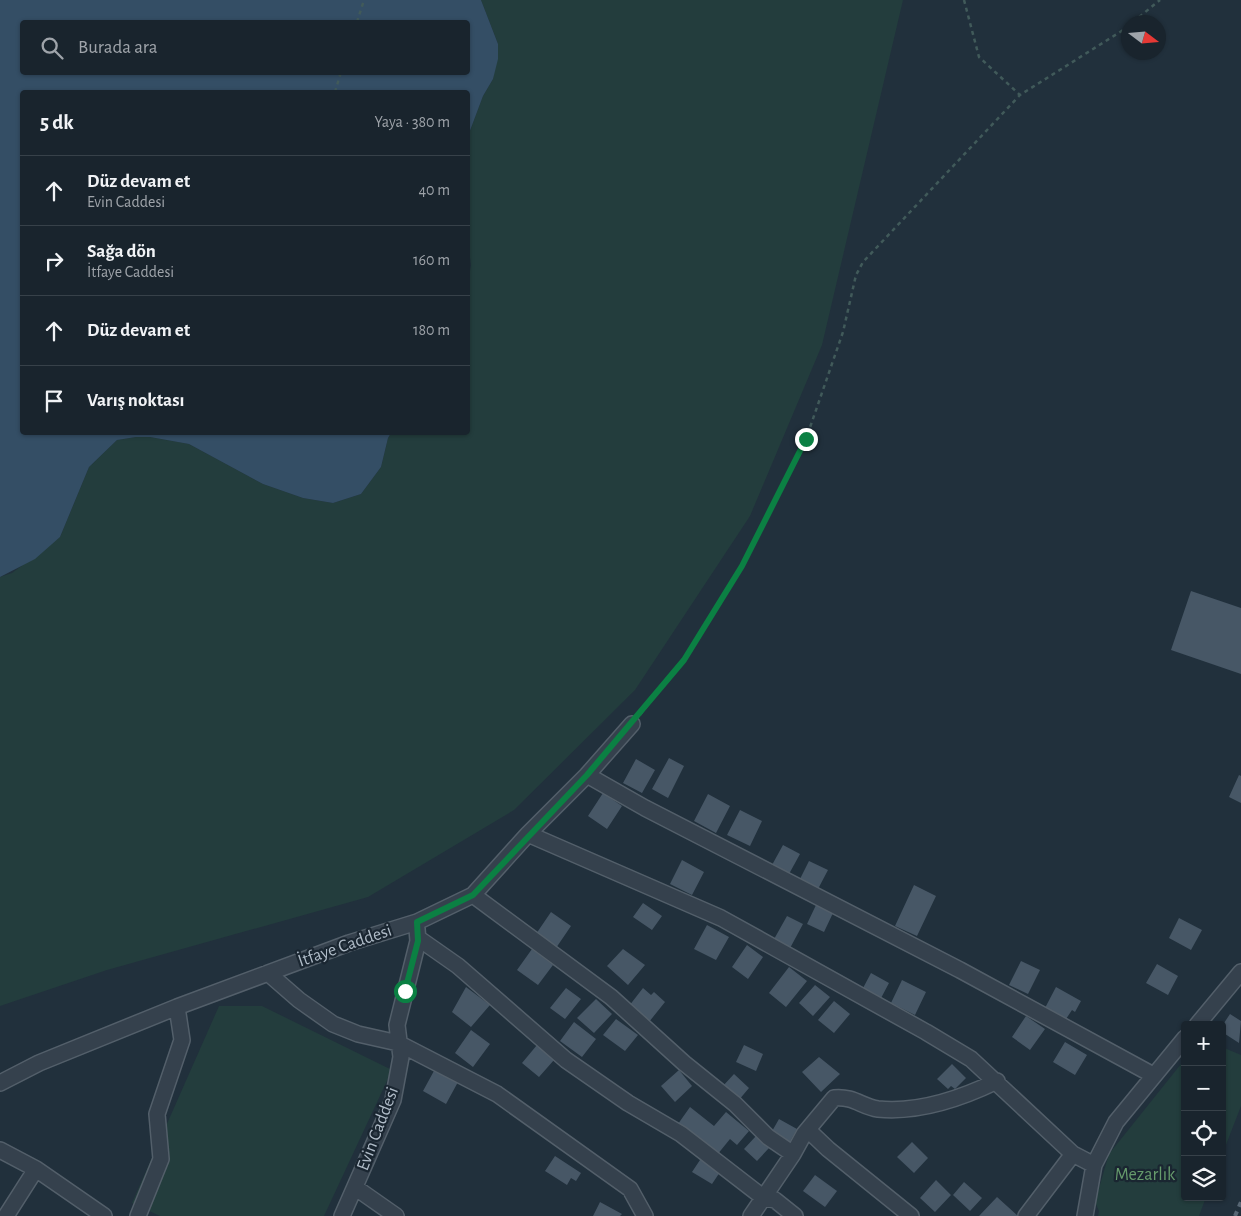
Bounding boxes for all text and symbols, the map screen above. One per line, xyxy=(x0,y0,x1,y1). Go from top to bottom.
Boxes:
north arrow xyxy=(1121,15,1166,60)
search box xyxy=(20,20,470,75)
icon: search xyxy=(38,34,66,62)
text: Burada ara xyxy=(78,38,157,57)
text: 5 dk xyxy=(40,112,74,133)
text: Yaya · 380 m xyxy=(374,114,450,130)
text: Düz devam et xyxy=(87,172,190,191)
icon: ahead xyxy=(40,177,68,205)
text: 40 m xyxy=(418,182,450,198)
text: Evin Caddesi xyxy=(87,194,165,210)
text: Sağa dön xyxy=(87,242,156,261)
icon: right xyxy=(40,247,68,275)
text: 160 m xyxy=(413,252,450,268)
text: İtfaye Caddesi xyxy=(87,264,174,280)
icon: ahead xyxy=(40,317,68,345)
text: Düz devam et xyxy=(87,321,190,340)
text: 180 m xyxy=(413,322,450,338)
icon: arrive xyxy=(40,387,68,415)
text: Varış noktası xyxy=(87,391,185,410)
route end xyxy=(795,428,818,451)
street label: İtfaye Caddesi xyxy=(295,920,394,970)
route start xyxy=(394,980,417,1003)
map controls xyxy=(1181,1021,1226,1201)
button: + xyxy=(1181,1021,1226,1066)
button: − xyxy=(1181,1066,1226,1111)
street label: Evin Caddesi xyxy=(354,1085,402,1173)
button: locate xyxy=(1181,1111,1226,1156)
button: layers xyxy=(1181,1156,1226,1201)
park label: Mezarlık xyxy=(1115,1166,1176,1184)

